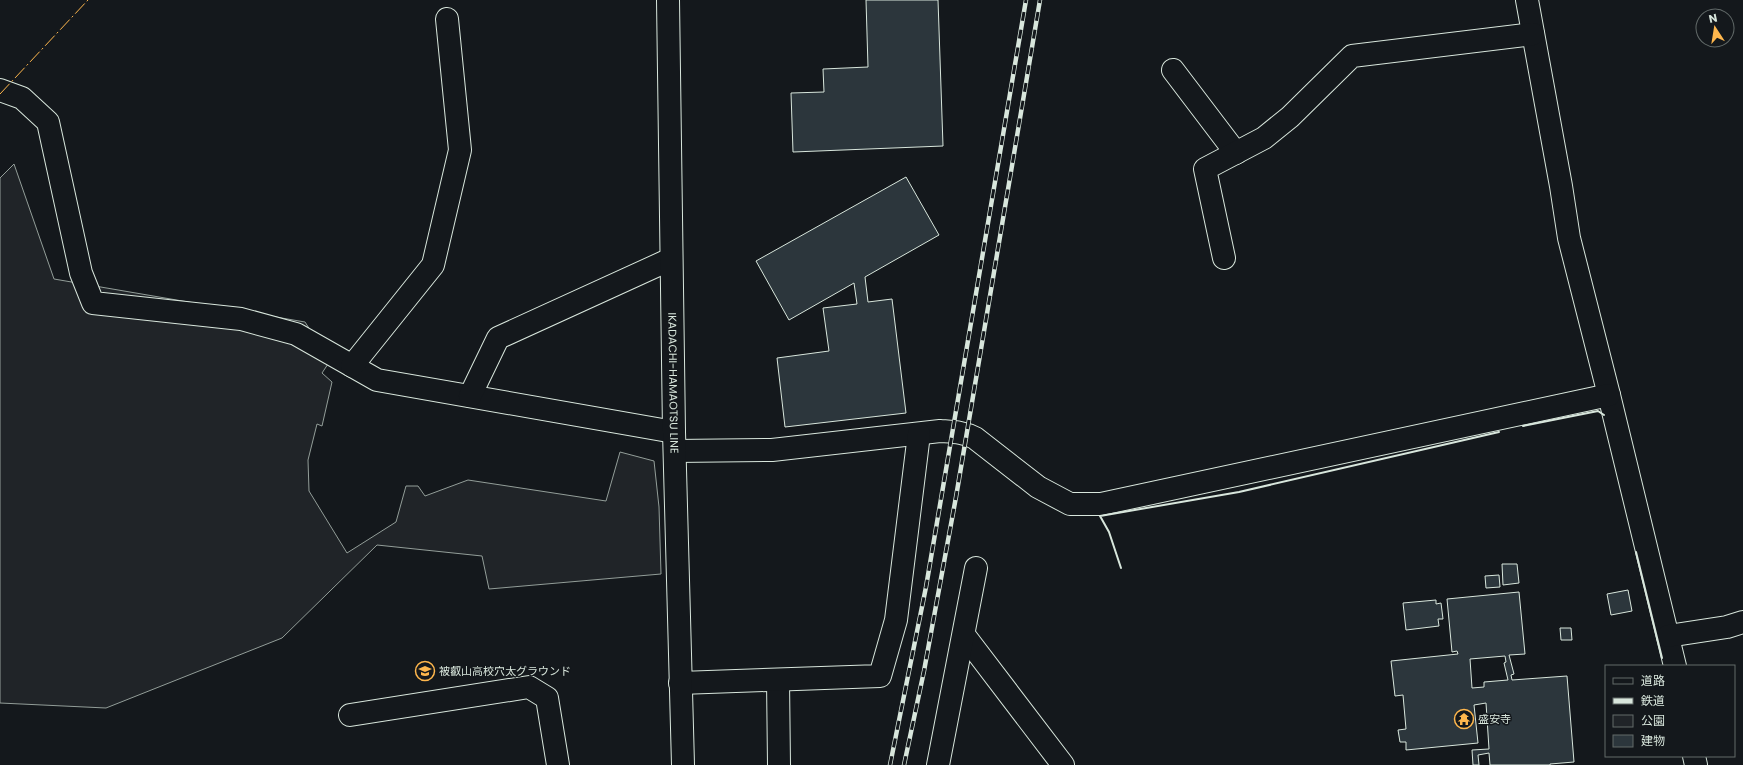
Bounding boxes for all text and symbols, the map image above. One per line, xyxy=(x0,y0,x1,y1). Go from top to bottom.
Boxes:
north arrow xyxy=(1695,8,1735,48)
text: N xyxy=(1707,10,1719,27)
street label: IKADACHI-HAMAOTSU LINE xyxy=(664,312,683,454)
school or university icon: 被叡山高校穴太グラウンド xyxy=(414,660,436,682)
place label: 被叡山高校穴太グラウンド xyxy=(439,663,571,679)
legend xyxy=(1605,665,1735,757)
text: 道路 xyxy=(1641,672,1665,689)
text: 鉄道 xyxy=(1641,692,1665,709)
temple icon: 盛安寺 xyxy=(1453,708,1475,730)
place label: 盛安寺 xyxy=(1478,711,1511,727)
text: 公園 xyxy=(1641,712,1665,729)
text: 建物 xyxy=(1641,732,1665,749)

